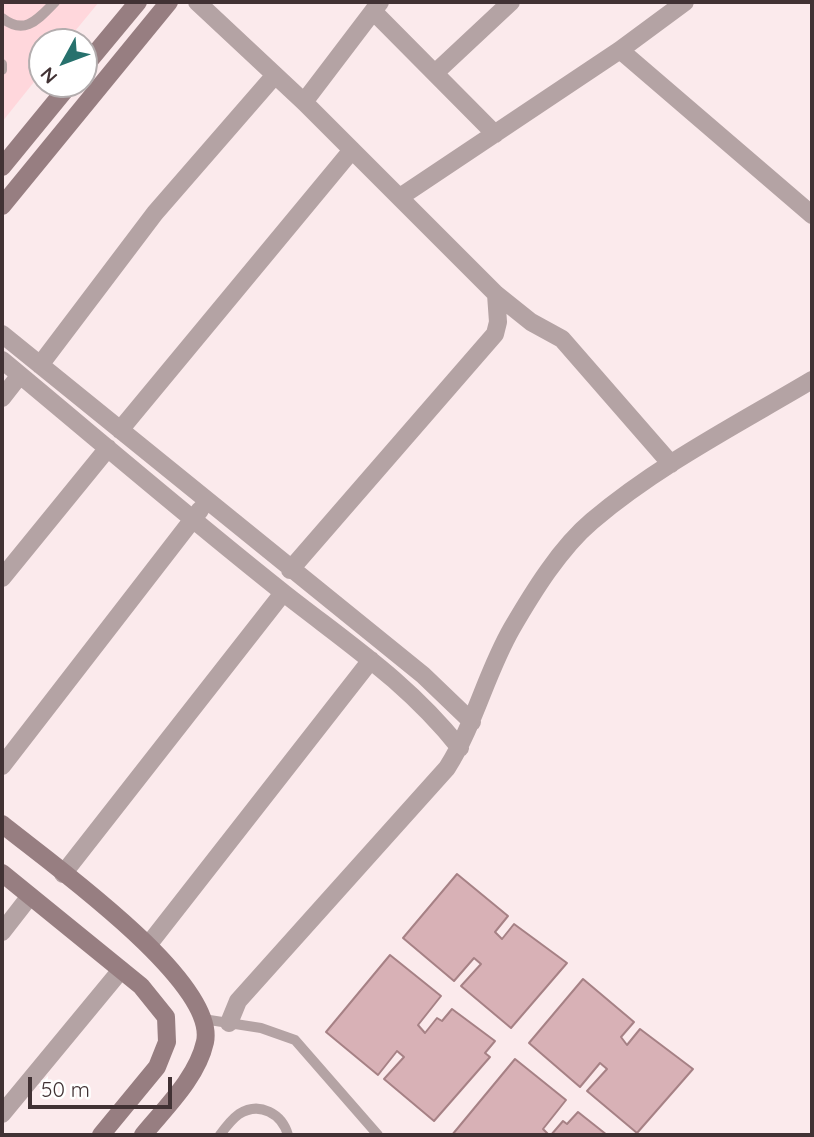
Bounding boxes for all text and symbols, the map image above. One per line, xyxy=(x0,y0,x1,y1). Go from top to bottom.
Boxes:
north arrow xyxy=(28,28,98,98)
text: N xyxy=(35,62,62,89)
scale bar xyxy=(32,1064,175,1108)
text: 50 m xyxy=(41,1076,90,1102)

